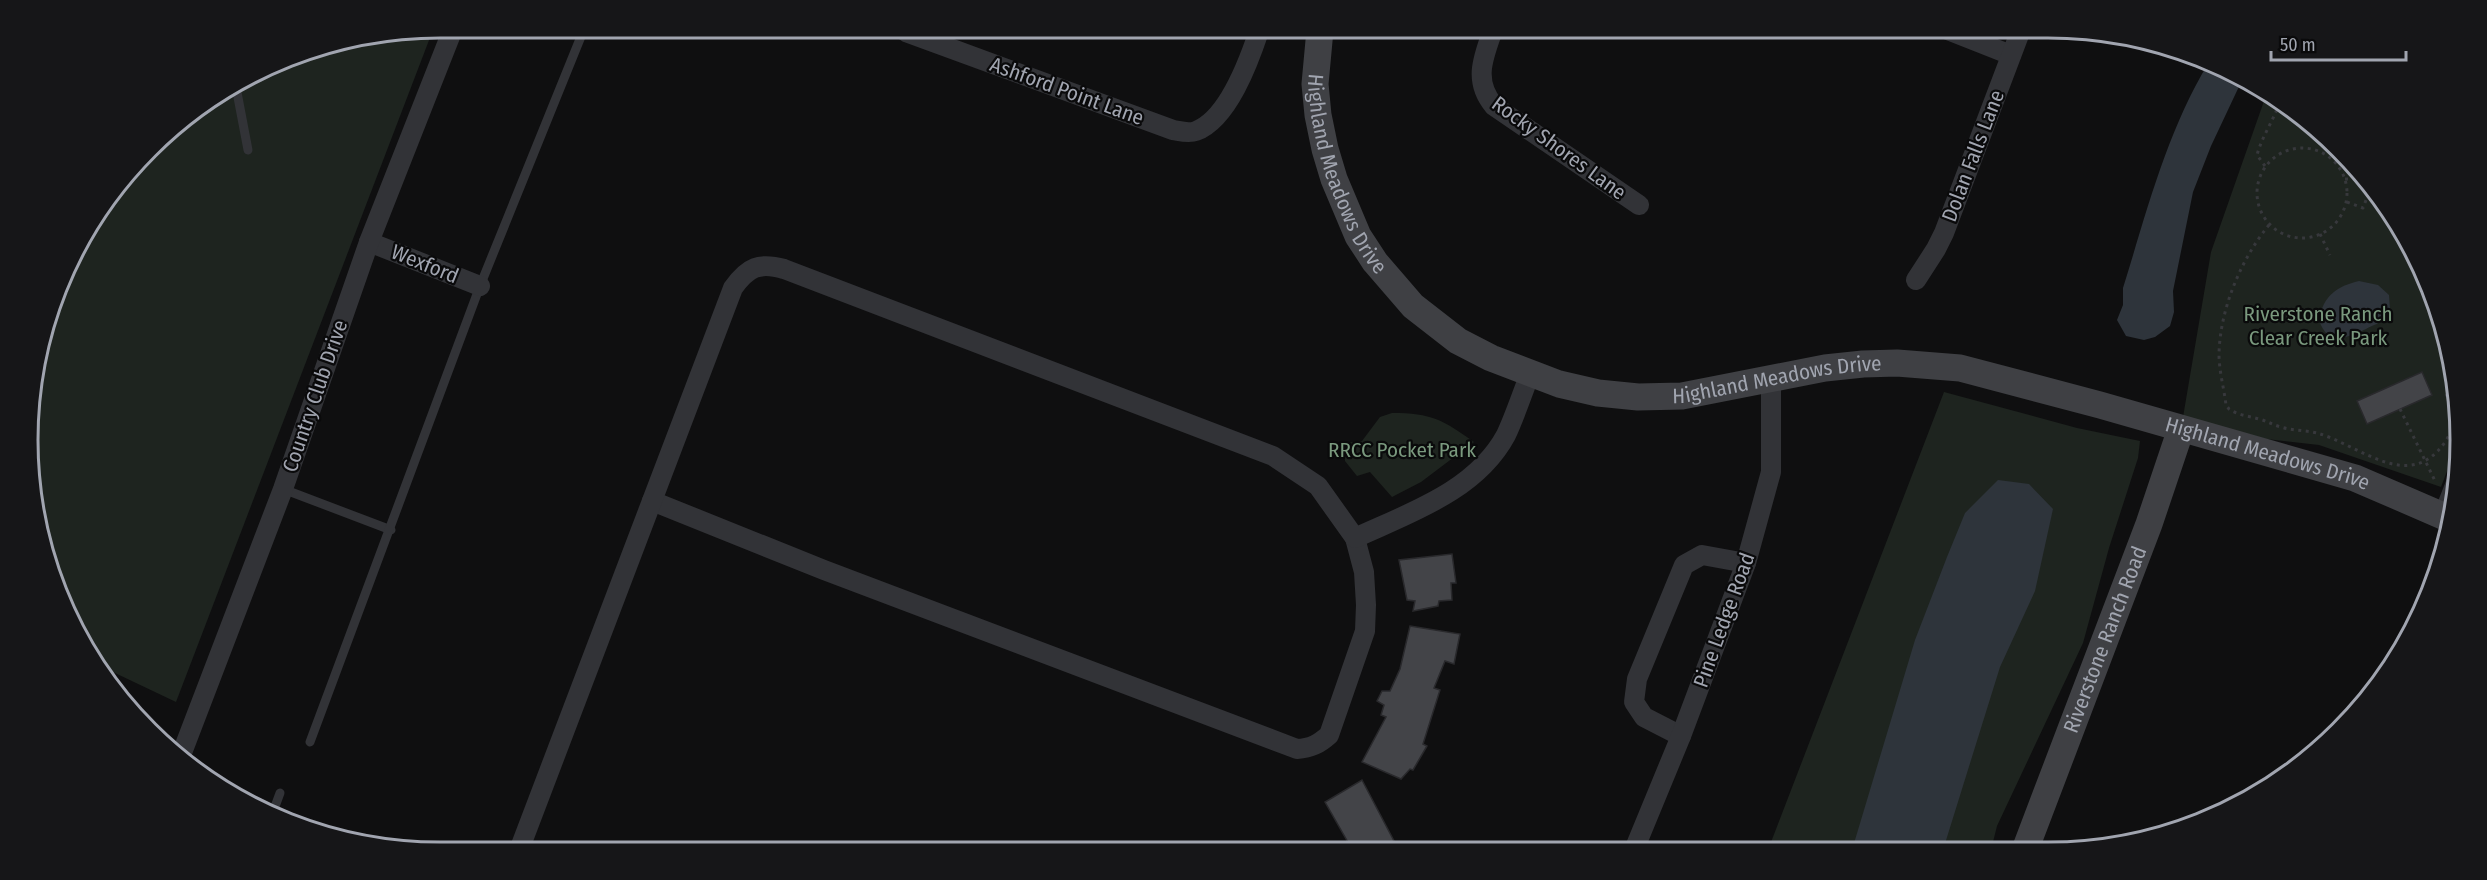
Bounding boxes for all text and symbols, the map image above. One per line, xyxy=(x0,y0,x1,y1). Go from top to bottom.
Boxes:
scale bar xyxy=(2271,24,2406,62)
text: 50 m xyxy=(2280,34,2316,56)
street label: Ashford Point Lane xyxy=(987,51,1147,131)
street label: Highland Meadows Drive xyxy=(1302,73,1392,279)
street label: Dolan Falls Lane xyxy=(1936,87,2010,225)
street label: Rocky Shores Lane xyxy=(1487,91,1631,205)
street label: Wexford xyxy=(388,239,462,289)
park label: Riverstone Ranch Clear Creek Park xyxy=(2244,301,2393,351)
street label: Country Club Drive xyxy=(277,316,353,476)
street label: Highland Meadows Drive xyxy=(1672,350,1882,409)
street label: Highland Meadows Drive xyxy=(2162,411,2374,496)
park label: RRCC Pocket Park xyxy=(1328,437,1476,463)
street label: Riverstone Ranch Road xyxy=(2058,543,2152,737)
street label: Pine Ledge Road xyxy=(1688,549,1760,691)

